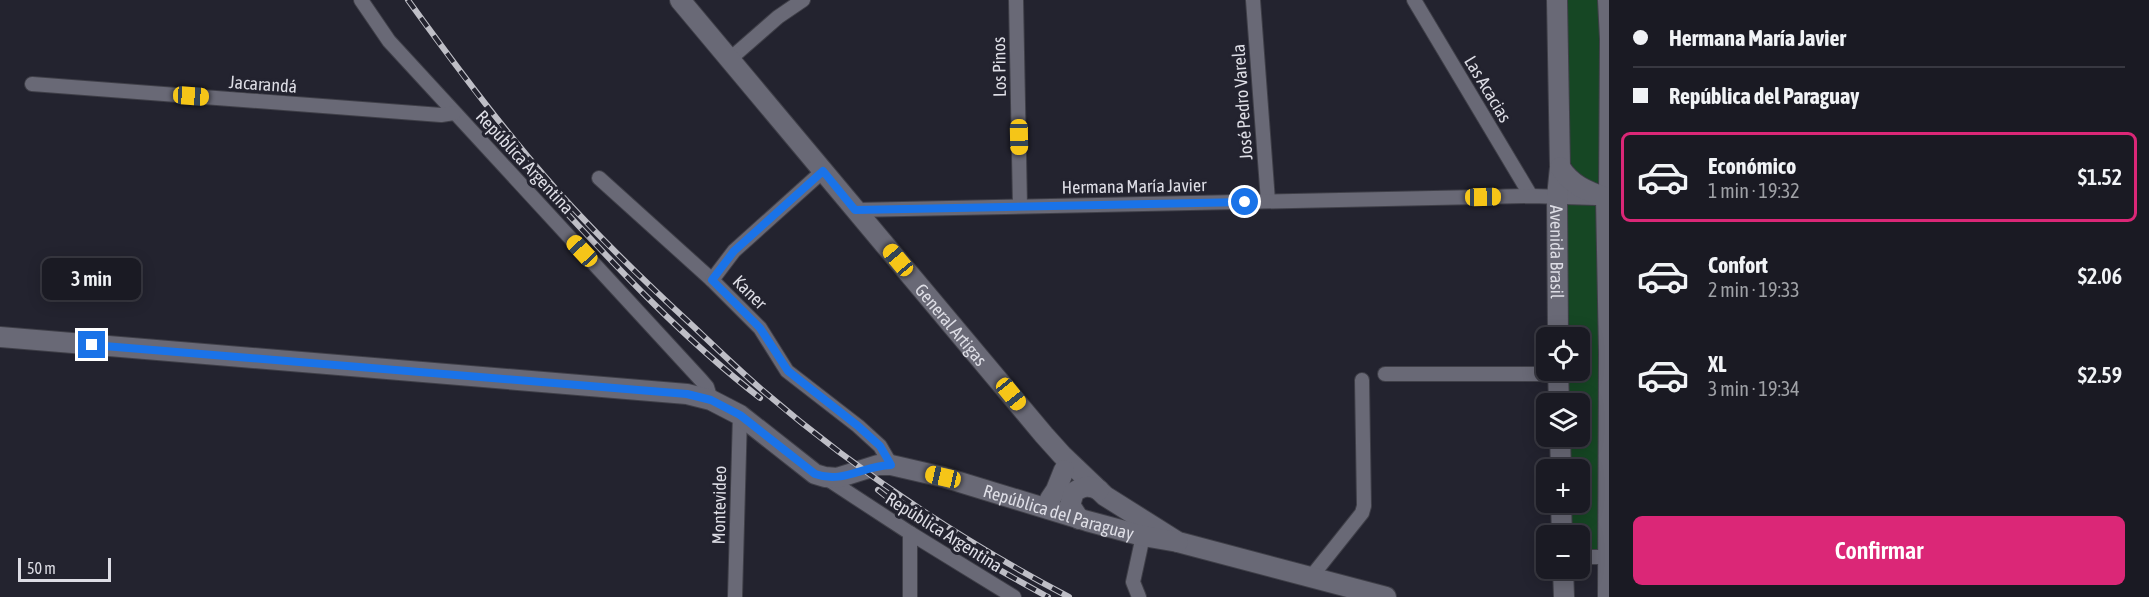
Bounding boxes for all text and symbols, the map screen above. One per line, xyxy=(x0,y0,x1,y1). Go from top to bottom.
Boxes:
text: Hermana María Javier xyxy=(1669,25,1846,51)
street label: Los Pinos xyxy=(988,37,1010,97)
street label: José Pedro Varela xyxy=(1227,43,1257,161)
street label: Las Acacias xyxy=(1460,52,1516,126)
street label: Jacarandá xyxy=(228,71,298,97)
text: República del Paraguay xyxy=(1669,83,1859,109)
car xyxy=(172,86,210,106)
street label: República Argentina xyxy=(472,106,578,218)
car xyxy=(1010,119,1028,155)
icon: car xyxy=(1636,150,1690,204)
text: Económico xyxy=(1708,153,1796,179)
text: $1.52 xyxy=(2078,164,2122,190)
street label: Hermana María Javier xyxy=(1061,174,1207,198)
text: 1 min · 19:32 xyxy=(1708,179,1800,202)
route start xyxy=(1231,188,1258,215)
car xyxy=(1465,188,1501,206)
street label: Avenida Brasil xyxy=(1547,205,1568,299)
car xyxy=(563,232,601,270)
car xyxy=(880,240,916,280)
icon: car xyxy=(1636,249,1690,303)
text: Confort xyxy=(1708,252,1768,278)
callout: 3 min xyxy=(42,258,142,300)
text: $2.06 xyxy=(2078,263,2122,289)
text: 3 min xyxy=(71,267,112,290)
street label: Kaner xyxy=(729,271,772,314)
text: 2 min · 19:33 xyxy=(1708,278,1800,301)
street label: General Artigas xyxy=(911,279,992,370)
map controls xyxy=(1536,327,1590,579)
button: locate xyxy=(1536,327,1590,381)
route end xyxy=(78,331,105,358)
icon: car xyxy=(1636,348,1690,402)
text: XL xyxy=(1708,351,1726,377)
text: $2.59 xyxy=(2078,362,2122,388)
car xyxy=(993,374,1029,414)
text: 3 min · 19:34 xyxy=(1708,377,1800,400)
button: layers xyxy=(1536,393,1590,447)
button: + xyxy=(1536,459,1590,513)
car xyxy=(923,464,963,490)
street label: Montevideo xyxy=(708,465,730,545)
street label: República del Paraguay xyxy=(981,480,1136,544)
street label: República Argentina xyxy=(882,488,1006,576)
button: Confirmar xyxy=(1633,516,2125,585)
button: − xyxy=(1536,525,1590,579)
scale bar xyxy=(18,555,111,582)
text: 50 m xyxy=(27,559,56,577)

